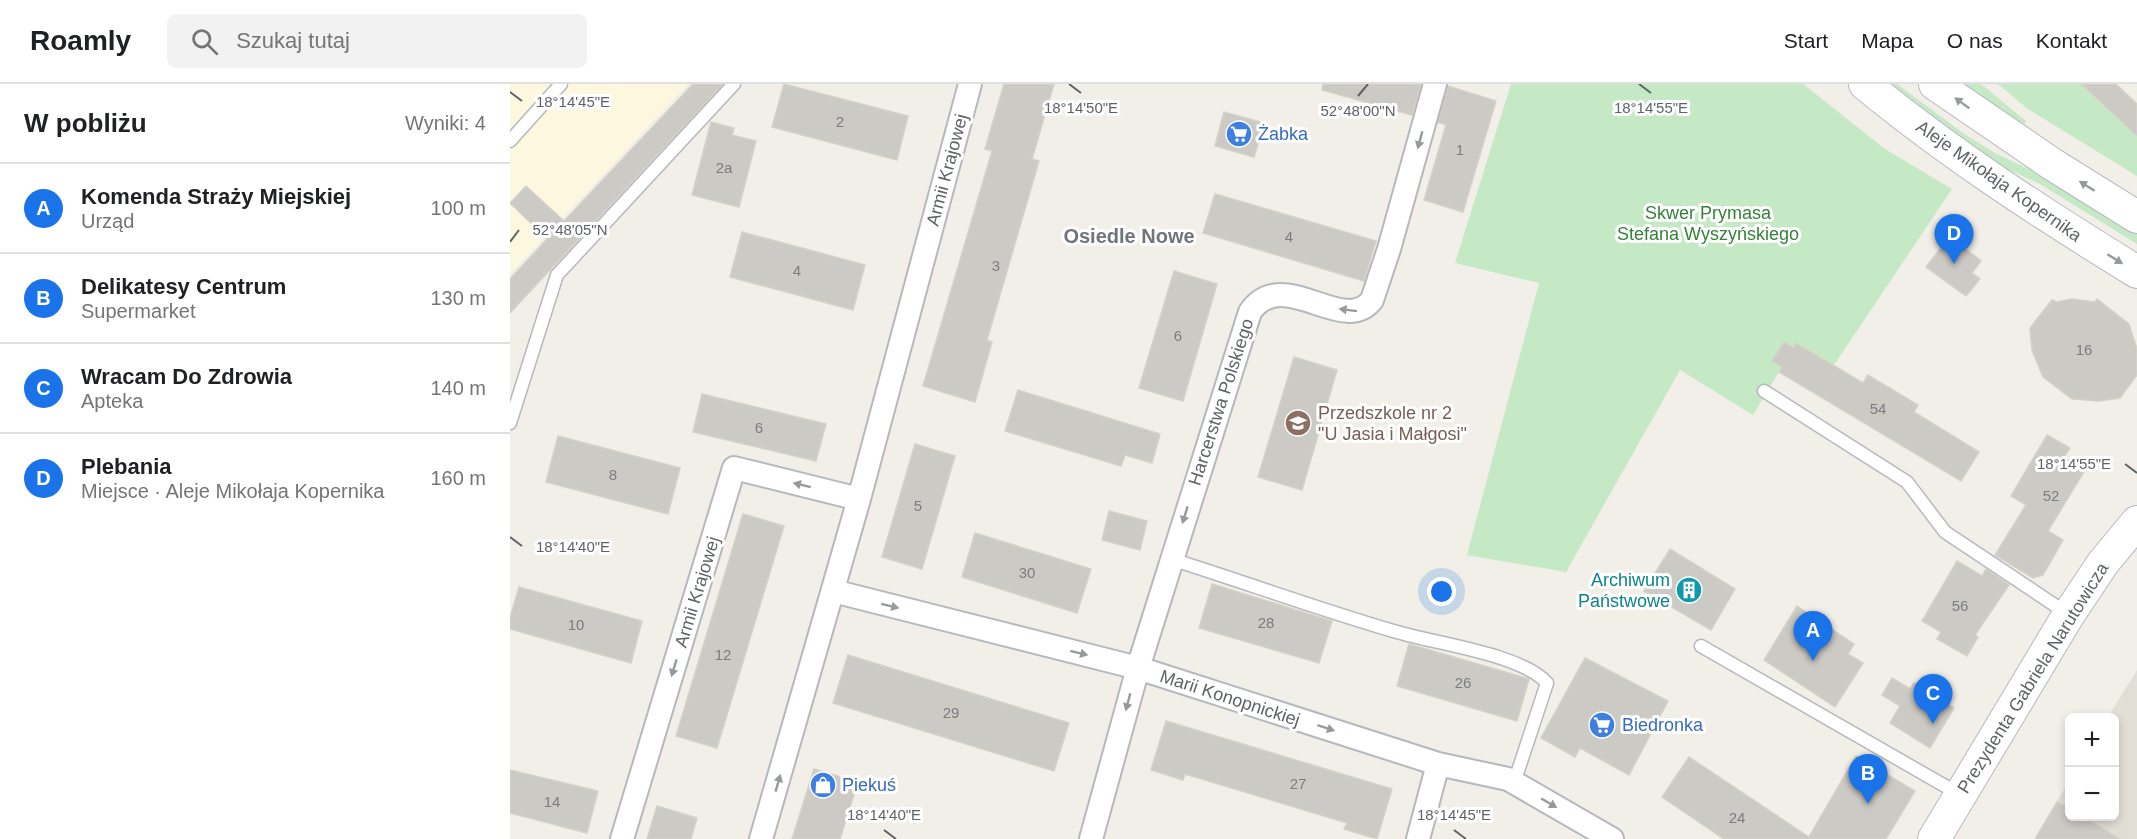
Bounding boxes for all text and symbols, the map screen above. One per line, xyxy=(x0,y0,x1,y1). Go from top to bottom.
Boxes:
search box xyxy=(167,14,587,68)
text: Roamly xyxy=(30,25,131,56)
icon: search xyxy=(188,25,221,58)
text: Szukaj tutaj xyxy=(236,28,350,53)
text: Start xyxy=(1784,29,1828,52)
text: Mapa xyxy=(1861,29,1914,52)
text: O nas xyxy=(1947,29,2003,52)
text: Kontakt xyxy=(2036,29,2107,52)
text: 18°14'45"E xyxy=(536,93,610,110)
one-way arrow xyxy=(1954,97,1970,109)
text: 18°14'50"E xyxy=(1044,99,1118,116)
text: 18°14'55"E xyxy=(1614,99,1688,116)
text: 52°48'00"N xyxy=(1320,102,1396,119)
text: W pobliżu xyxy=(24,108,147,138)
text: Wyniki: 4 xyxy=(405,112,486,134)
street label: Armii Krajowej xyxy=(922,112,972,228)
house number: 2 xyxy=(836,113,844,130)
street label: Aleje Mikołaja Kopernika xyxy=(1913,116,2086,246)
supermarket icon: Żabka xyxy=(1224,119,1254,149)
place label: Żabka xyxy=(1258,124,1309,144)
one-way arrow xyxy=(1414,131,1424,149)
house number: 1 xyxy=(1456,141,1464,158)
house number: 2a xyxy=(716,159,733,176)
one-way arrow xyxy=(2079,181,2095,192)
text: Komenda Straży Miejskiej xyxy=(81,184,351,209)
text: A xyxy=(36,197,51,219)
text: 100 m xyxy=(430,197,486,219)
park label: Skwer Prymasa Stefana Wyszyńskiego xyxy=(1617,203,1799,244)
text: Urząd xyxy=(81,210,134,232)
pin: D xyxy=(1934,214,1974,264)
text: 52°48'05"N xyxy=(532,221,608,238)
district label: Osiedle Nowe xyxy=(1063,225,1195,247)
house number: 4 xyxy=(1285,228,1293,245)
one-way arrow xyxy=(2107,253,2123,264)
house number: 3 xyxy=(992,257,1000,274)
house number: 4 xyxy=(793,262,801,279)
text: Delikatesy Centrum xyxy=(81,274,286,299)
text: B xyxy=(36,287,51,309)
text: 130 m xyxy=(430,287,486,309)
text: Supermarket xyxy=(81,300,196,322)
one-way arrow xyxy=(1339,305,1358,314)
street label: Harcerstwa Polskiego xyxy=(1185,316,1257,488)
house number: 6 xyxy=(1174,327,1182,344)
house number: 16 xyxy=(2076,341,2092,358)
text: Wracam Do Zdrowia xyxy=(81,364,292,389)
text: C xyxy=(36,377,51,399)
text: 140 m xyxy=(430,377,486,399)
text: Apteka xyxy=(81,390,143,412)
house number: 54 xyxy=(1870,400,1886,417)
place label: Przedszkole nr 2 "U Jasia i Małgosi" xyxy=(1318,403,1467,444)
school or university icon: Przedszkole nr 2 "U Jasia i Małgosi" xyxy=(1283,408,1313,438)
house number: 6 xyxy=(755,419,763,436)
text: Plebania xyxy=(81,454,171,479)
text: 18°14'55"E xyxy=(2037,455,2111,472)
house number: 8 xyxy=(609,466,617,483)
text: D xyxy=(36,467,51,489)
text: 160 m xyxy=(430,467,486,489)
one-way arrow xyxy=(793,479,811,489)
text: Miejsce · Aleje Mikołaja Kopernika xyxy=(81,480,384,502)
house number: 52 xyxy=(2043,487,2059,504)
house number: 5 xyxy=(914,497,922,514)
one-way arrow xyxy=(1180,506,1189,524)
street label: Armii Krajowej xyxy=(671,534,723,650)
text: 18°14'40"E xyxy=(536,538,610,555)
street label: Prezydenta Gabriela Narutowicza xyxy=(1953,558,2113,797)
house number: 30 xyxy=(1019,564,1035,581)
place label: Archiwum Państwowe xyxy=(1578,570,1670,611)
building icon: Archiwum Państwowe xyxy=(1674,575,1704,605)
your location xyxy=(1427,577,1456,606)
house number: 56 xyxy=(1952,597,1968,614)
one-way arrow xyxy=(881,601,899,611)
pin: A xyxy=(1794,612,1832,661)
house number: 28 xyxy=(1258,614,1274,631)
house number: 10 xyxy=(568,616,584,633)
house number: 12 xyxy=(715,646,731,663)
one-way arrow xyxy=(1070,649,1088,659)
one-way arrow xyxy=(668,659,678,677)
street label: Marii Konopnickiej xyxy=(1157,666,1303,730)
house number: 26 xyxy=(1455,674,1471,691)
pin: C xyxy=(1914,674,1952,724)
one-way arrow xyxy=(1123,693,1132,711)
house number: 29 xyxy=(943,704,959,721)
supermarket icon: Biedronka xyxy=(1587,710,1617,740)
map controls xyxy=(2065,713,2119,821)
button: + xyxy=(2065,713,2119,767)
place label: Biedronka xyxy=(1622,715,1704,735)
one-way arrow xyxy=(1317,724,1335,734)
pin: B xyxy=(1848,754,1888,804)
button: − xyxy=(2065,767,2119,821)
shop icon: Piekuś xyxy=(808,770,838,800)
one-way arrow xyxy=(774,774,783,792)
place label: Piekuś xyxy=(842,775,896,795)
house number: 27 xyxy=(1290,775,1306,792)
house number: 14 xyxy=(544,793,560,810)
one-way arrow xyxy=(1541,798,1558,808)
text: 18°14'40"E xyxy=(847,806,921,823)
text: 18°14'45"E xyxy=(1417,806,1491,823)
house number: 24 xyxy=(1729,809,1745,826)

